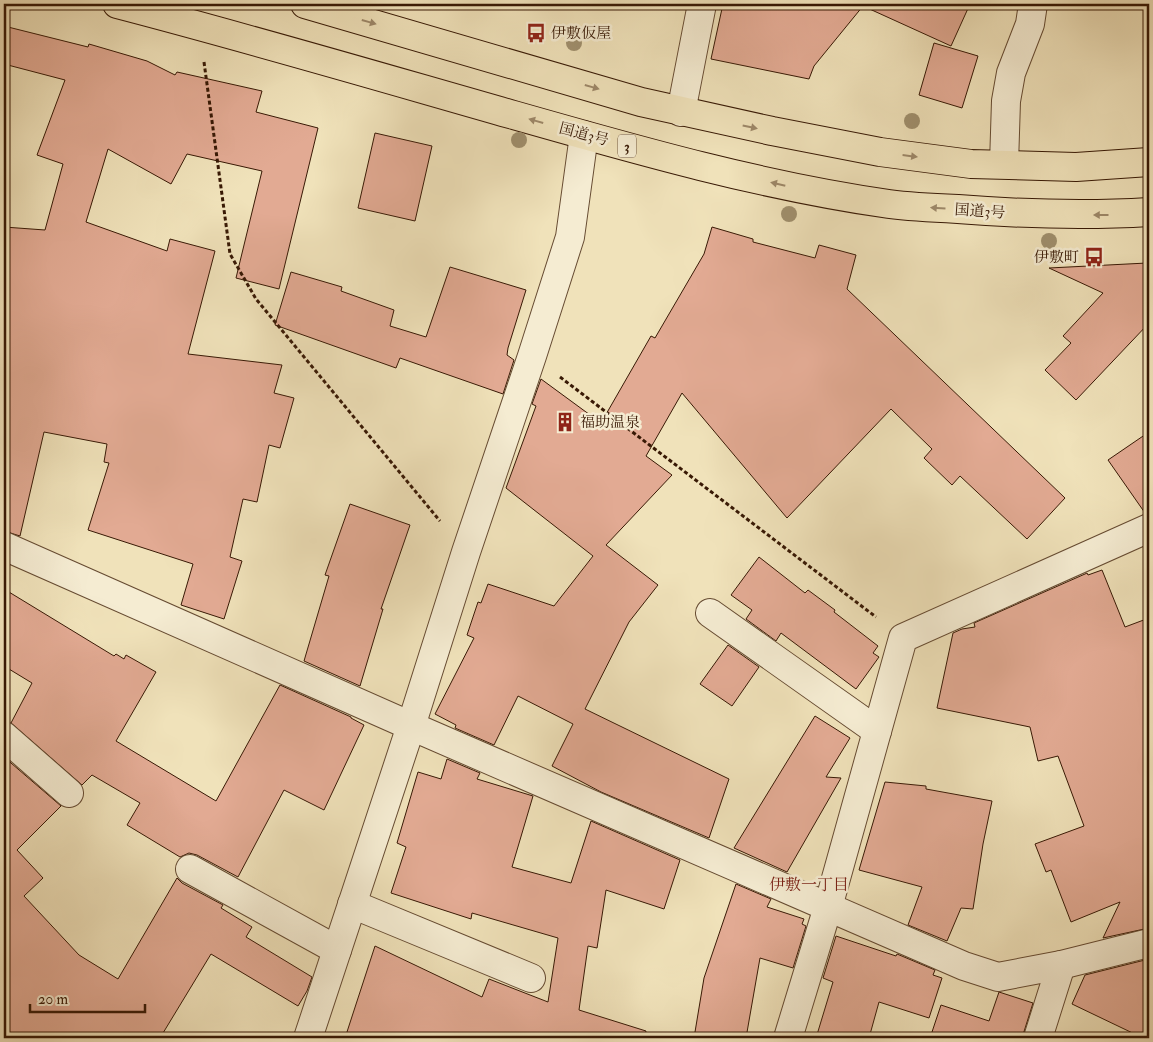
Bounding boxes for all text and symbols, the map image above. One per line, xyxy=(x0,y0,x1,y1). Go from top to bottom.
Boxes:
one-way arrow xyxy=(361,18,377,26)
bus stop icon: 伊敷仮屋 xyxy=(525,22,547,44)
place label: 伊敷仮屋 xyxy=(551,24,611,43)
one-way arrow xyxy=(585,84,600,92)
one-way arrow xyxy=(528,117,543,125)
street label: 国道3号 xyxy=(557,119,611,150)
one-way arrow xyxy=(742,123,758,131)
road number: 3 xyxy=(618,134,636,158)
one-way arrow xyxy=(902,152,918,160)
one-way arrow xyxy=(770,180,785,188)
street label: 国道3号 xyxy=(954,200,1006,223)
one-way arrow xyxy=(930,203,946,211)
one-way arrow xyxy=(1092,211,1108,219)
bus stop icon: 伊敷町 xyxy=(1083,246,1105,268)
place label: 伊敷町 xyxy=(1034,248,1079,267)
building icon: 福助温泉 xyxy=(554,411,576,433)
place label: 福助温泉 xyxy=(580,413,640,432)
district label: 伊敷一丁目 xyxy=(769,875,849,895)
scale bar xyxy=(30,982,145,1014)
text: 20 m xyxy=(38,990,68,1009)

